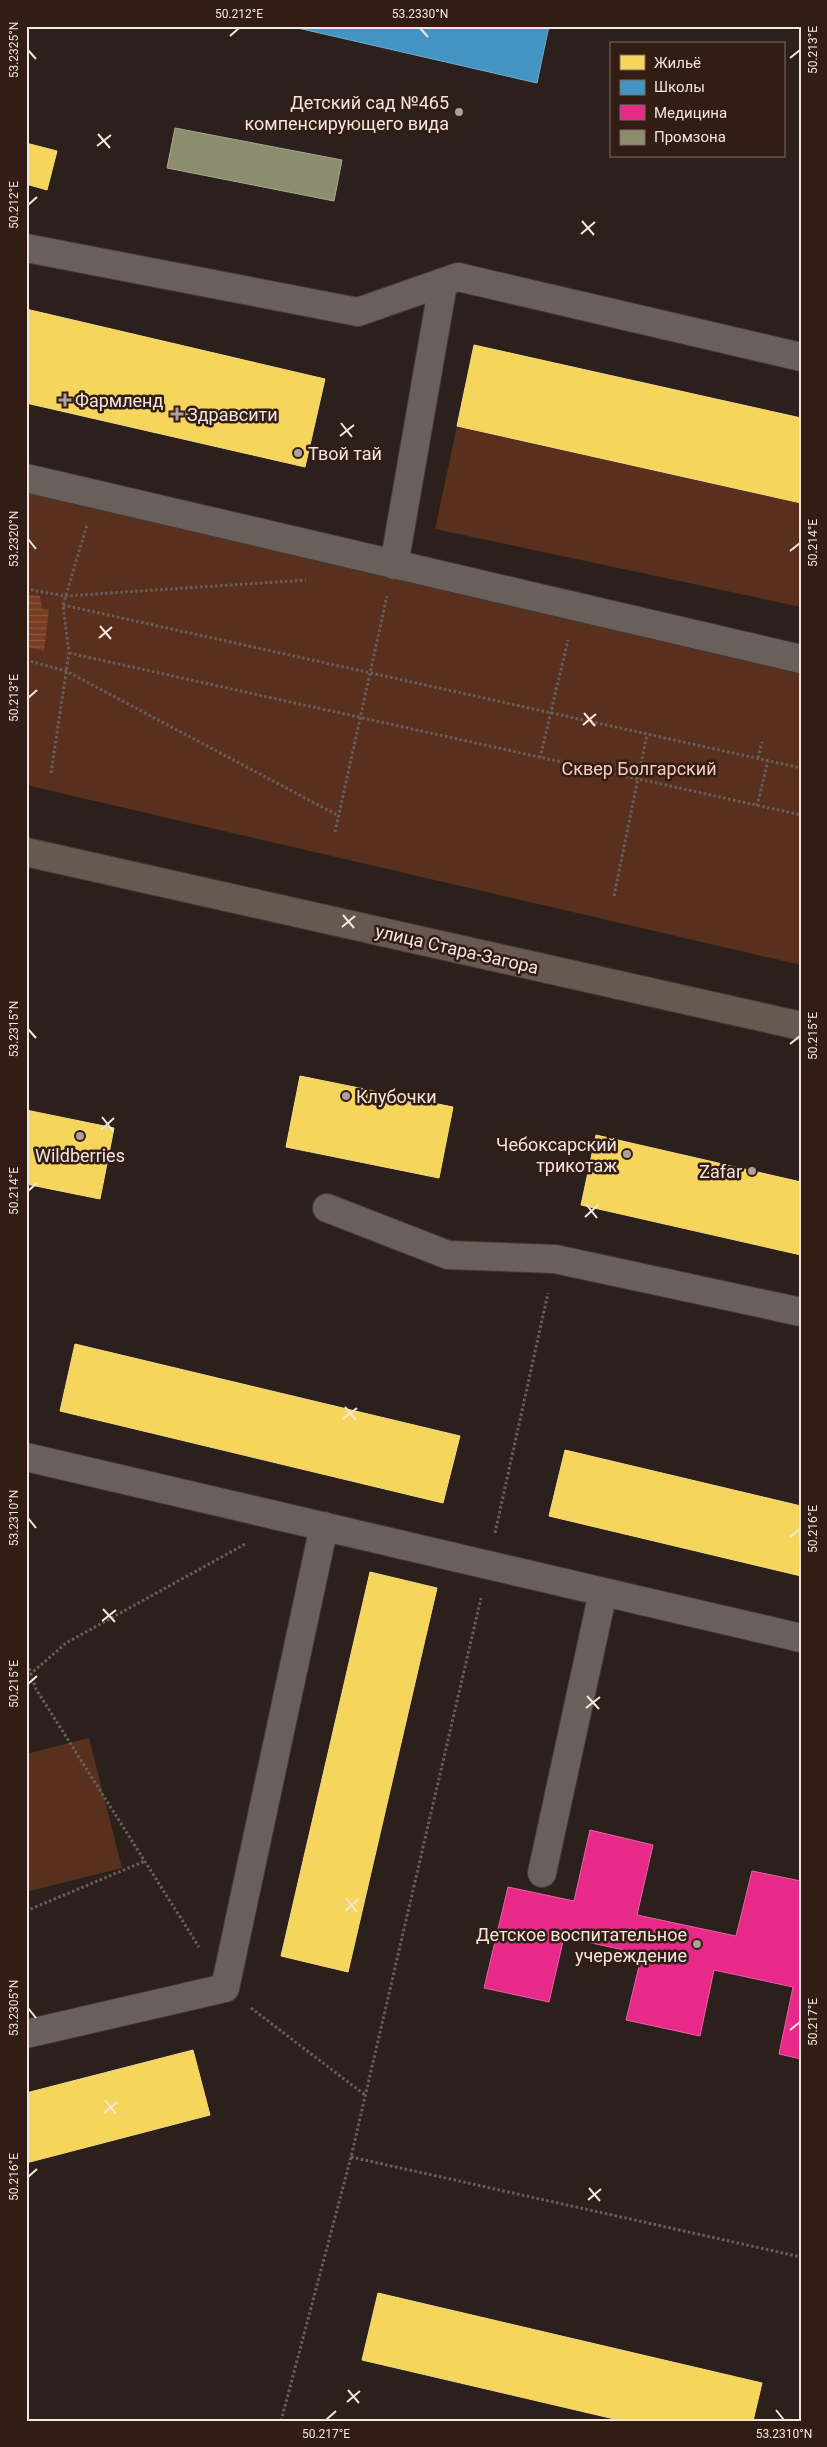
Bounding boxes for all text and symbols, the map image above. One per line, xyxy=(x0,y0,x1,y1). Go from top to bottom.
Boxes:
text: 50.212°E xyxy=(215,7,263,21)
text: 53.2330°N xyxy=(392,7,448,21)
text: 53.2325°N xyxy=(7,22,21,78)
text: 50.213°E xyxy=(806,26,820,74)
legend xyxy=(610,42,784,158)
text: Жильё xyxy=(654,54,701,72)
text: Школы xyxy=(654,78,705,96)
place label: Детский сад №465 компенсирующего вида xyxy=(244,92,449,134)
text: Медицина xyxy=(654,104,727,122)
marker: Детский сад №465 компенсирующего вида xyxy=(453,106,465,118)
text: Промзона xyxy=(654,128,726,146)
text: 50.212°E xyxy=(7,181,21,229)
place label: Фармленд xyxy=(75,390,163,411)
marker: Фармленд xyxy=(59,394,71,406)
place label: Здравсити xyxy=(187,404,278,425)
marker: Здравсити xyxy=(171,408,183,420)
place label: Твой тай xyxy=(308,443,382,464)
marker: Твой тай xyxy=(292,447,304,459)
text: 53.2320°N xyxy=(7,511,21,567)
text: 50.214°E xyxy=(806,519,820,567)
text: 50.213°E xyxy=(7,674,21,722)
park label: Сквер Болгарский xyxy=(561,758,717,779)
street label: улица Стара-Загора xyxy=(373,920,541,978)
text: 53.2315°N xyxy=(7,1001,21,1057)
text: 50.215°E xyxy=(806,1012,820,1060)
place label: Клубочки xyxy=(356,1086,437,1107)
marker: Клубочки xyxy=(340,1090,352,1102)
marker: Wildberries xyxy=(74,1130,86,1142)
place label: Чебоксарский трикотаж xyxy=(496,1134,617,1176)
place label: Wildberries xyxy=(35,1145,125,1166)
marker: Чебоксарский трикотаж xyxy=(621,1148,633,1160)
place label: Zafar xyxy=(699,1161,742,1182)
marker: Zafar xyxy=(746,1165,758,1177)
text: 50.214°E xyxy=(7,1167,21,1215)
text: 53.2310°N xyxy=(7,1490,21,1546)
text: 50.216°E xyxy=(806,1505,820,1553)
text: 50.215°E xyxy=(7,1660,21,1708)
place label: Детское воспитательное учереждение xyxy=(476,1924,687,1966)
marker: Детское воспитательное учереждение xyxy=(691,1938,703,1950)
text: 53.2305°N xyxy=(7,1980,21,2036)
text: 50.217°E xyxy=(806,1998,820,2046)
text: 50.216°E xyxy=(7,2153,21,2201)
text: 50.217°E xyxy=(302,2427,350,2441)
text: 53.2310°N xyxy=(756,2427,812,2441)

